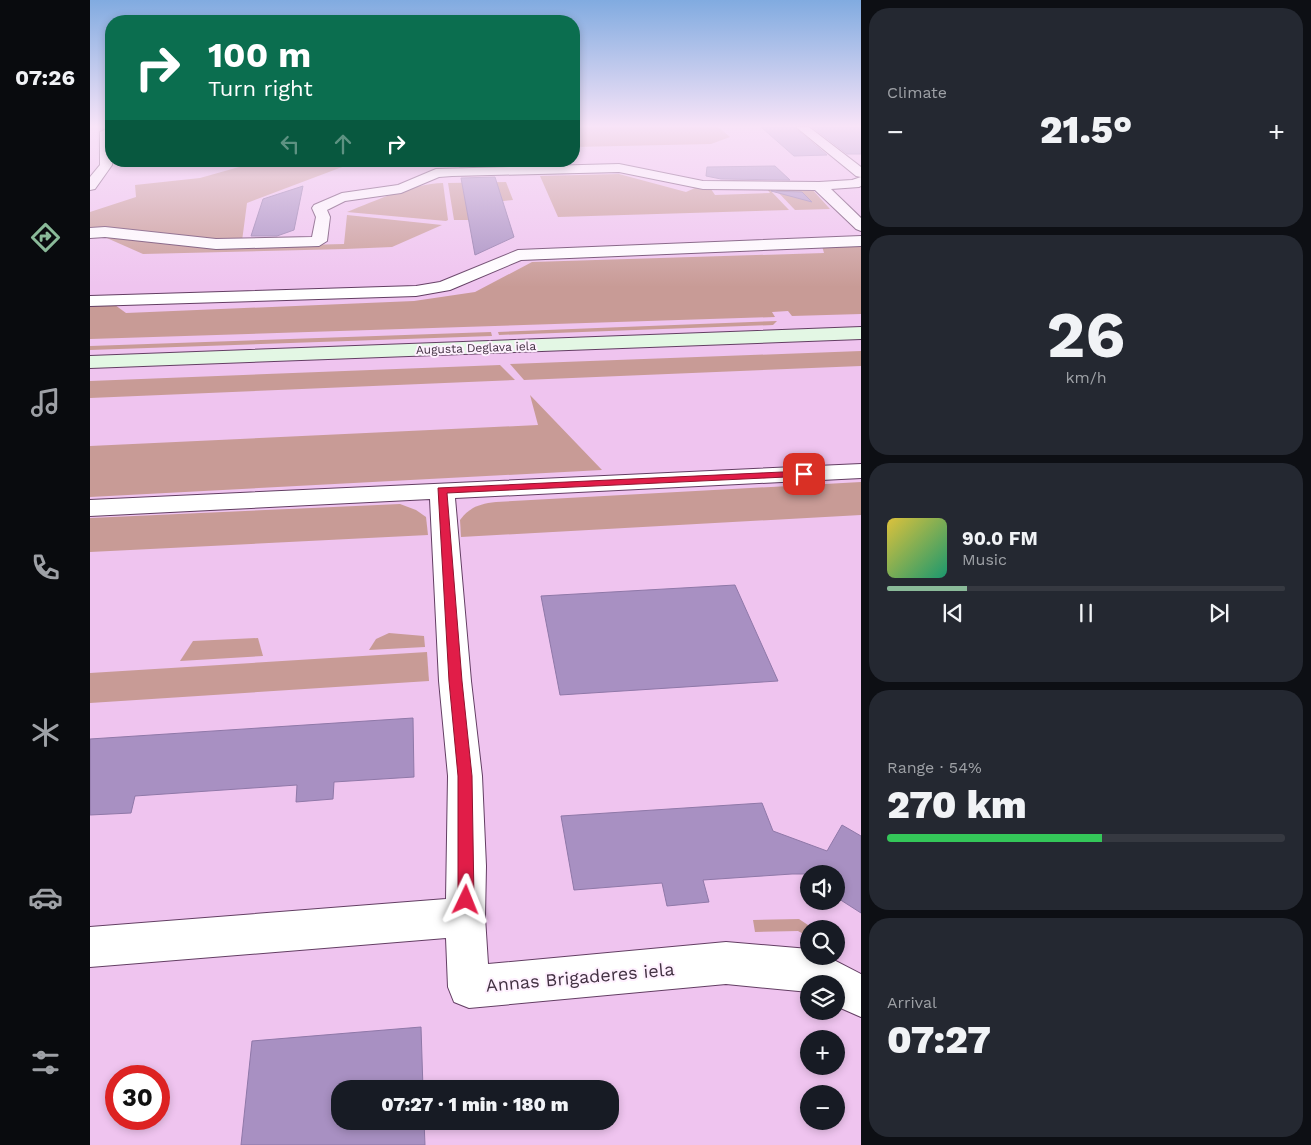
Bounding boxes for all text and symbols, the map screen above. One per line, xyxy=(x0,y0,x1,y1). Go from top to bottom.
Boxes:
text: 100 m xyxy=(208,34,311,76)
icon: right xyxy=(125,35,190,100)
text: 07:26 xyxy=(15,65,75,90)
text: Turn right xyxy=(208,76,313,101)
text: Climate xyxy=(887,83,947,102)
text: 21.5° xyxy=(1040,108,1132,152)
text: − xyxy=(887,115,904,148)
text: + xyxy=(1268,115,1285,148)
icon: left xyxy=(276,130,304,158)
icon: ahead xyxy=(329,130,357,158)
icon: right xyxy=(382,130,410,158)
icon: directions xyxy=(28,220,63,255)
text: 26 xyxy=(1047,297,1125,373)
street label: Augusta Deglava iela xyxy=(416,339,537,357)
text: km/h xyxy=(1065,368,1107,387)
icon: music xyxy=(28,385,63,420)
pin xyxy=(783,453,825,495)
icon: arrive xyxy=(790,460,818,488)
text: 90.0 FM xyxy=(962,527,1038,550)
icon: phone xyxy=(28,550,63,585)
text: Music xyxy=(962,550,1007,569)
icon: previous xyxy=(939,599,967,627)
icon: pause xyxy=(1072,599,1100,627)
icon: next xyxy=(1205,599,1233,627)
icon: climate xyxy=(28,715,63,750)
text: Range · 54% xyxy=(887,758,982,777)
text: 270 km xyxy=(887,783,1027,827)
map controls xyxy=(800,865,845,1130)
button: sound xyxy=(800,865,845,910)
position arrow xyxy=(439,873,491,925)
icon: car xyxy=(28,880,63,915)
button: search xyxy=(800,920,845,965)
street label: Annas Brigaderes iela xyxy=(485,958,675,996)
button: layers xyxy=(800,975,845,1020)
text: Arrival xyxy=(887,993,937,1012)
text: 07:27 xyxy=(887,1018,991,1062)
button: + xyxy=(800,1030,845,1075)
icon: filters xyxy=(28,1045,63,1080)
speed limit sign: 30 xyxy=(105,1065,170,1130)
button: − xyxy=(800,1085,845,1130)
text: 07:27 · 1 min · 180 m xyxy=(381,1093,569,1116)

